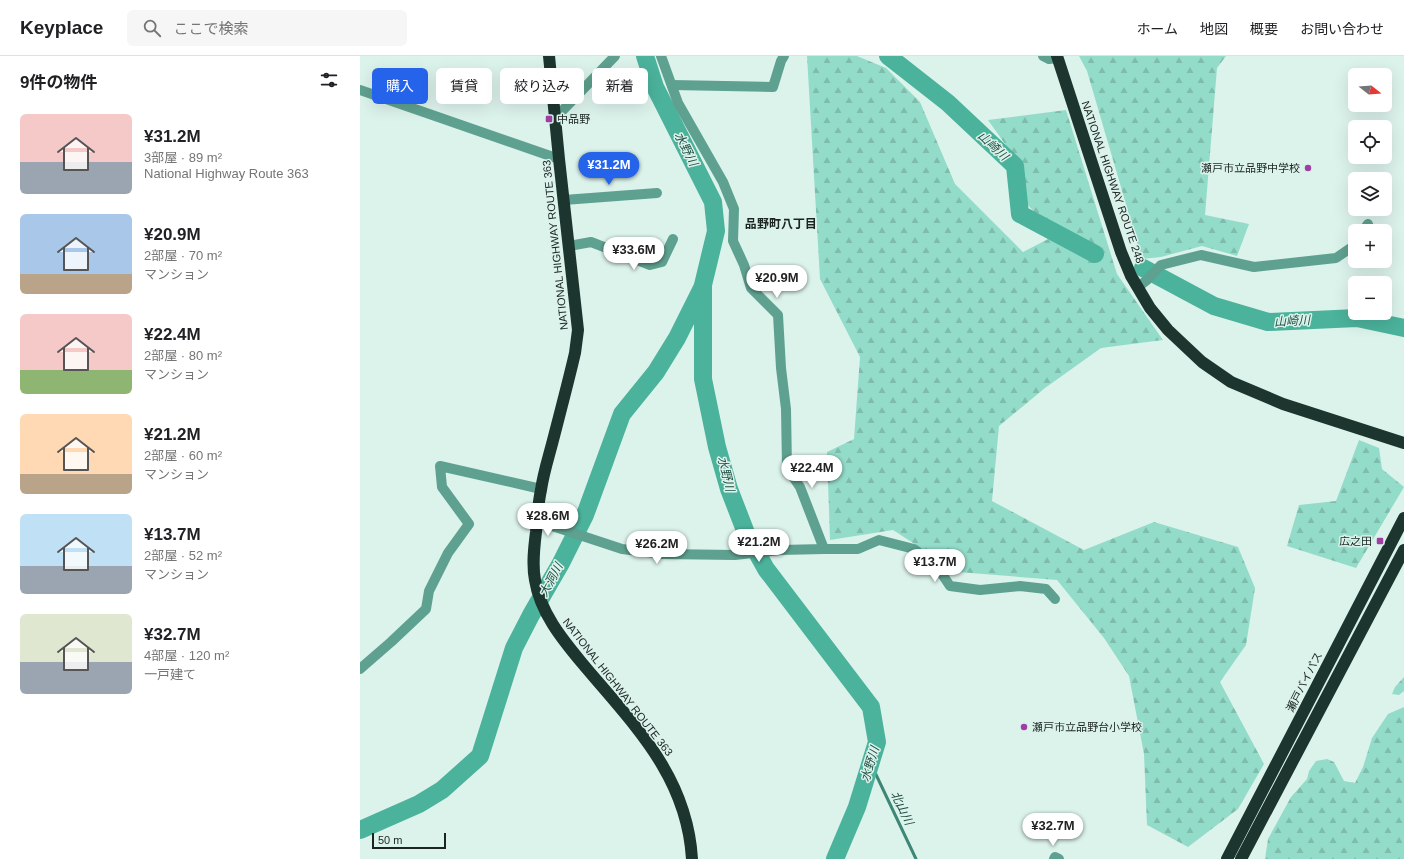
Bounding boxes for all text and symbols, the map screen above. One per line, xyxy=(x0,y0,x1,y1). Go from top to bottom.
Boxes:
search box xyxy=(127,10,407,46)
text: Keyplace xyxy=(20,17,103,38)
icon: search xyxy=(141,17,163,39)
text: ここで検索 xyxy=(173,20,248,37)
text: ホーム xyxy=(1136,21,1178,37)
text: 地図 xyxy=(1200,21,1228,37)
text: 概要 xyxy=(1250,21,1278,37)
text: お問い合わせ xyxy=(1300,21,1384,37)
chip: 購入 xyxy=(372,68,428,104)
chip: 賃貸 xyxy=(436,68,492,104)
chip: 絞り込み xyxy=(500,68,584,104)
chip: 新着 xyxy=(592,68,648,104)
north arrow xyxy=(1348,68,1392,112)
map controls xyxy=(1348,68,1392,320)
icon: filters xyxy=(318,69,340,91)
text: 9件の物件 xyxy=(20,73,97,92)
street label: NATIONAL HIGHWAY ROUTE 248 xyxy=(1079,99,1147,265)
place label: 中品野 xyxy=(557,113,590,125)
marker: 中品野 xyxy=(544,114,554,124)
button: locate xyxy=(1348,120,1392,164)
text: ¥31.2M xyxy=(144,127,201,146)
water label: 山崎川 xyxy=(975,129,1012,165)
icon: home xyxy=(52,130,100,178)
water label: 水野川 xyxy=(672,130,701,170)
text: 3部屋 · 89 m² xyxy=(144,150,222,165)
pin: ¥31.2M xyxy=(576,152,642,186)
text: ¥31.2M xyxy=(587,157,631,172)
street label: NATIONAL HIGHWAY ROUTE 363 xyxy=(540,159,570,331)
place label: 瀬戸市立品野中学校 xyxy=(1201,162,1300,174)
marker: 瀬戸市立品野中学校 xyxy=(1303,163,1313,173)
text: National Highway Route 363 xyxy=(144,166,309,181)
button: layers xyxy=(1348,172,1392,216)
district label: 品野町八丁目 xyxy=(745,217,817,231)
button: + xyxy=(1348,224,1392,268)
text: ¥20.9M xyxy=(144,225,201,244)
icon: home xyxy=(52,230,100,278)
pin: ¥33.6M xyxy=(601,237,667,271)
text: ¥33.6M xyxy=(612,242,656,257)
text: 2部屋 · 70 m² xyxy=(144,248,222,263)
pin: ¥20.9M xyxy=(744,265,810,299)
text: マンション xyxy=(144,267,209,282)
text: ¥20.9M xyxy=(755,270,799,285)
button: − xyxy=(1348,276,1392,320)
water label: 山崎川 xyxy=(1274,313,1312,329)
text: ¥22.4M xyxy=(144,325,201,344)
icon: home xyxy=(52,330,100,378)
text: 2部屋 · 80 m² xyxy=(144,348,222,363)
text: マンション xyxy=(144,367,209,382)
text: ¥21.2M xyxy=(144,425,201,444)
icon: home xyxy=(52,430,100,478)
text: 2部屋 · 60 m² xyxy=(144,448,222,463)
water label: 水野川 xyxy=(715,455,738,495)
pin: ¥22.4M xyxy=(779,455,845,489)
text: ¥22.4M xyxy=(790,460,834,475)
text: マンション xyxy=(144,467,209,482)
pin: ¥28.6M xyxy=(515,503,581,537)
text: ¥28.6M xyxy=(526,508,570,523)
text: ¥13.7M xyxy=(144,525,201,544)
pin: ¥21.2M xyxy=(726,529,792,563)
icon: home xyxy=(52,530,100,578)
pin: ¥26.2M xyxy=(624,531,690,565)
text: ¥21.2M xyxy=(737,534,781,549)
place label: 広之田 xyxy=(1339,535,1372,547)
text: ¥26.2M xyxy=(635,536,679,551)
marker: 広之田 xyxy=(1375,536,1385,546)
text: 2部屋 · 52 m² xyxy=(144,548,222,563)
pin: ¥13.7M xyxy=(902,549,968,583)
text: ¥13.7M xyxy=(913,554,957,569)
water label: 大洞川 xyxy=(536,559,567,599)
text: マンション xyxy=(144,567,209,582)
street label: NATIONAL HIGHWAY ROUTE 363 xyxy=(561,616,675,758)
text: ¥32.7M xyxy=(144,625,201,644)
icon: home xyxy=(52,630,100,678)
text: 4部屋 · 120 m² xyxy=(144,648,229,663)
street label: 瀬戸バイパス xyxy=(1284,650,1324,714)
text: 一戸建て xyxy=(144,667,196,682)
place label: 瀬戸市立品野台小学校 xyxy=(1032,721,1142,733)
marker: 瀬戸市立品野台小学校 xyxy=(1019,722,1029,732)
water label: 水野川 xyxy=(858,743,883,783)
water label: 北山川 xyxy=(888,789,917,829)
pin: ¥32.7M xyxy=(1020,813,1086,847)
text: ¥32.7M xyxy=(1031,818,1075,833)
scale bar xyxy=(372,831,446,850)
text: 50 m xyxy=(378,834,402,846)

